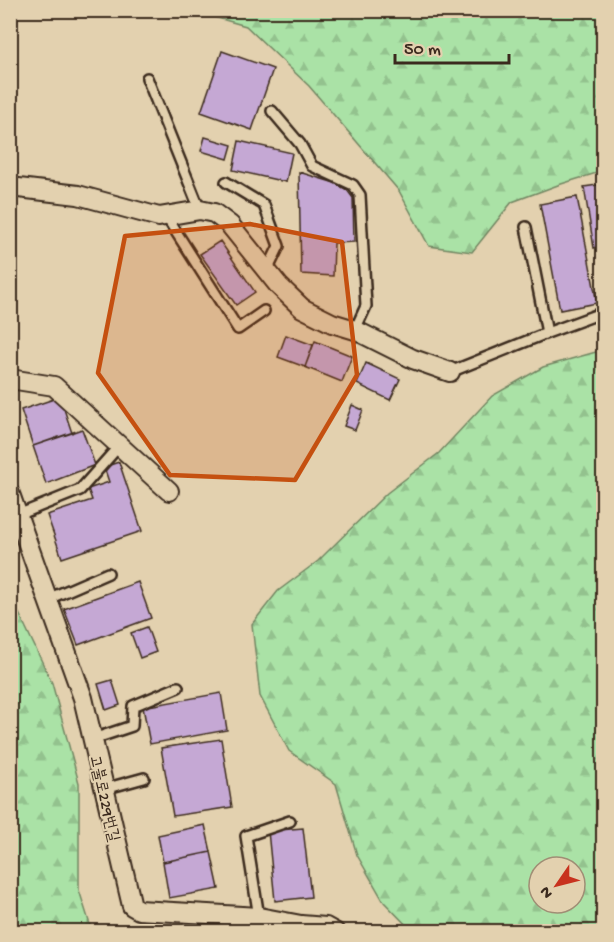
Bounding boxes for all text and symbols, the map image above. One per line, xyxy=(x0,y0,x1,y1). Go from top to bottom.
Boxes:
scale bar xyxy=(395,27,509,65)
text: 50 m xyxy=(404,40,441,61)
street label: 고불로229번길 xyxy=(83,754,123,844)
north arrow xyxy=(527,855,587,915)
text: N xyxy=(536,881,558,901)

